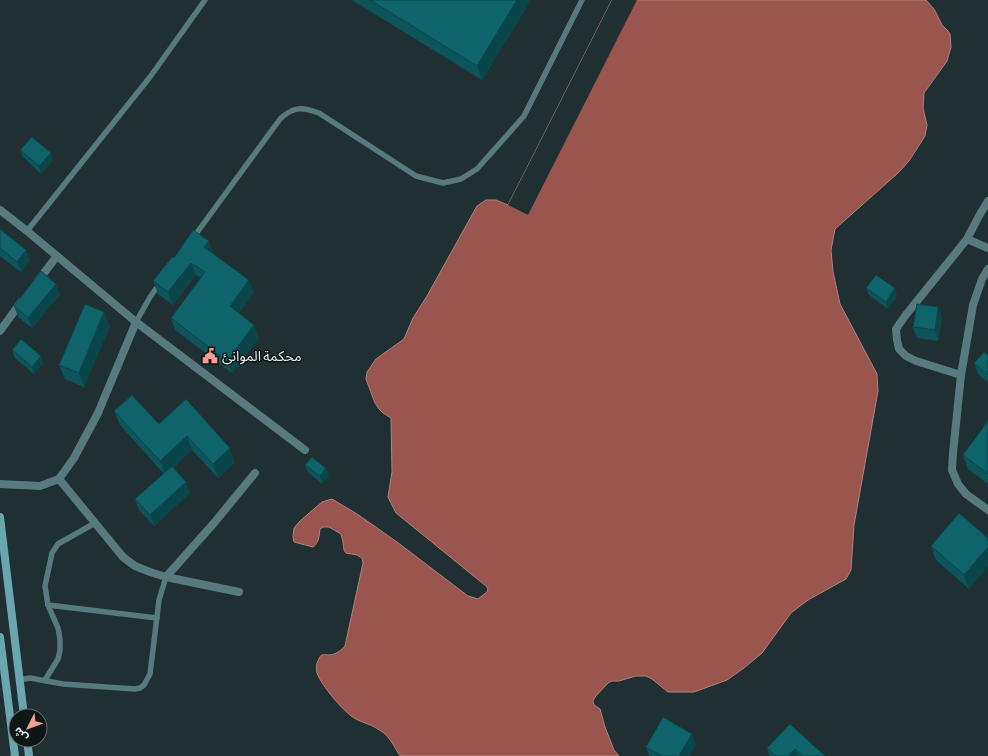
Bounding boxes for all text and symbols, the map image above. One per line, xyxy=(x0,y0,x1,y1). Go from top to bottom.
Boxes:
public building icon: محكمة الموانئ xyxy=(201,347,219,365)
place label: محكمة الموانئ xyxy=(222,348,302,365)
north arrow xyxy=(8,708,48,748)
text: ش xyxy=(11,724,31,744)

